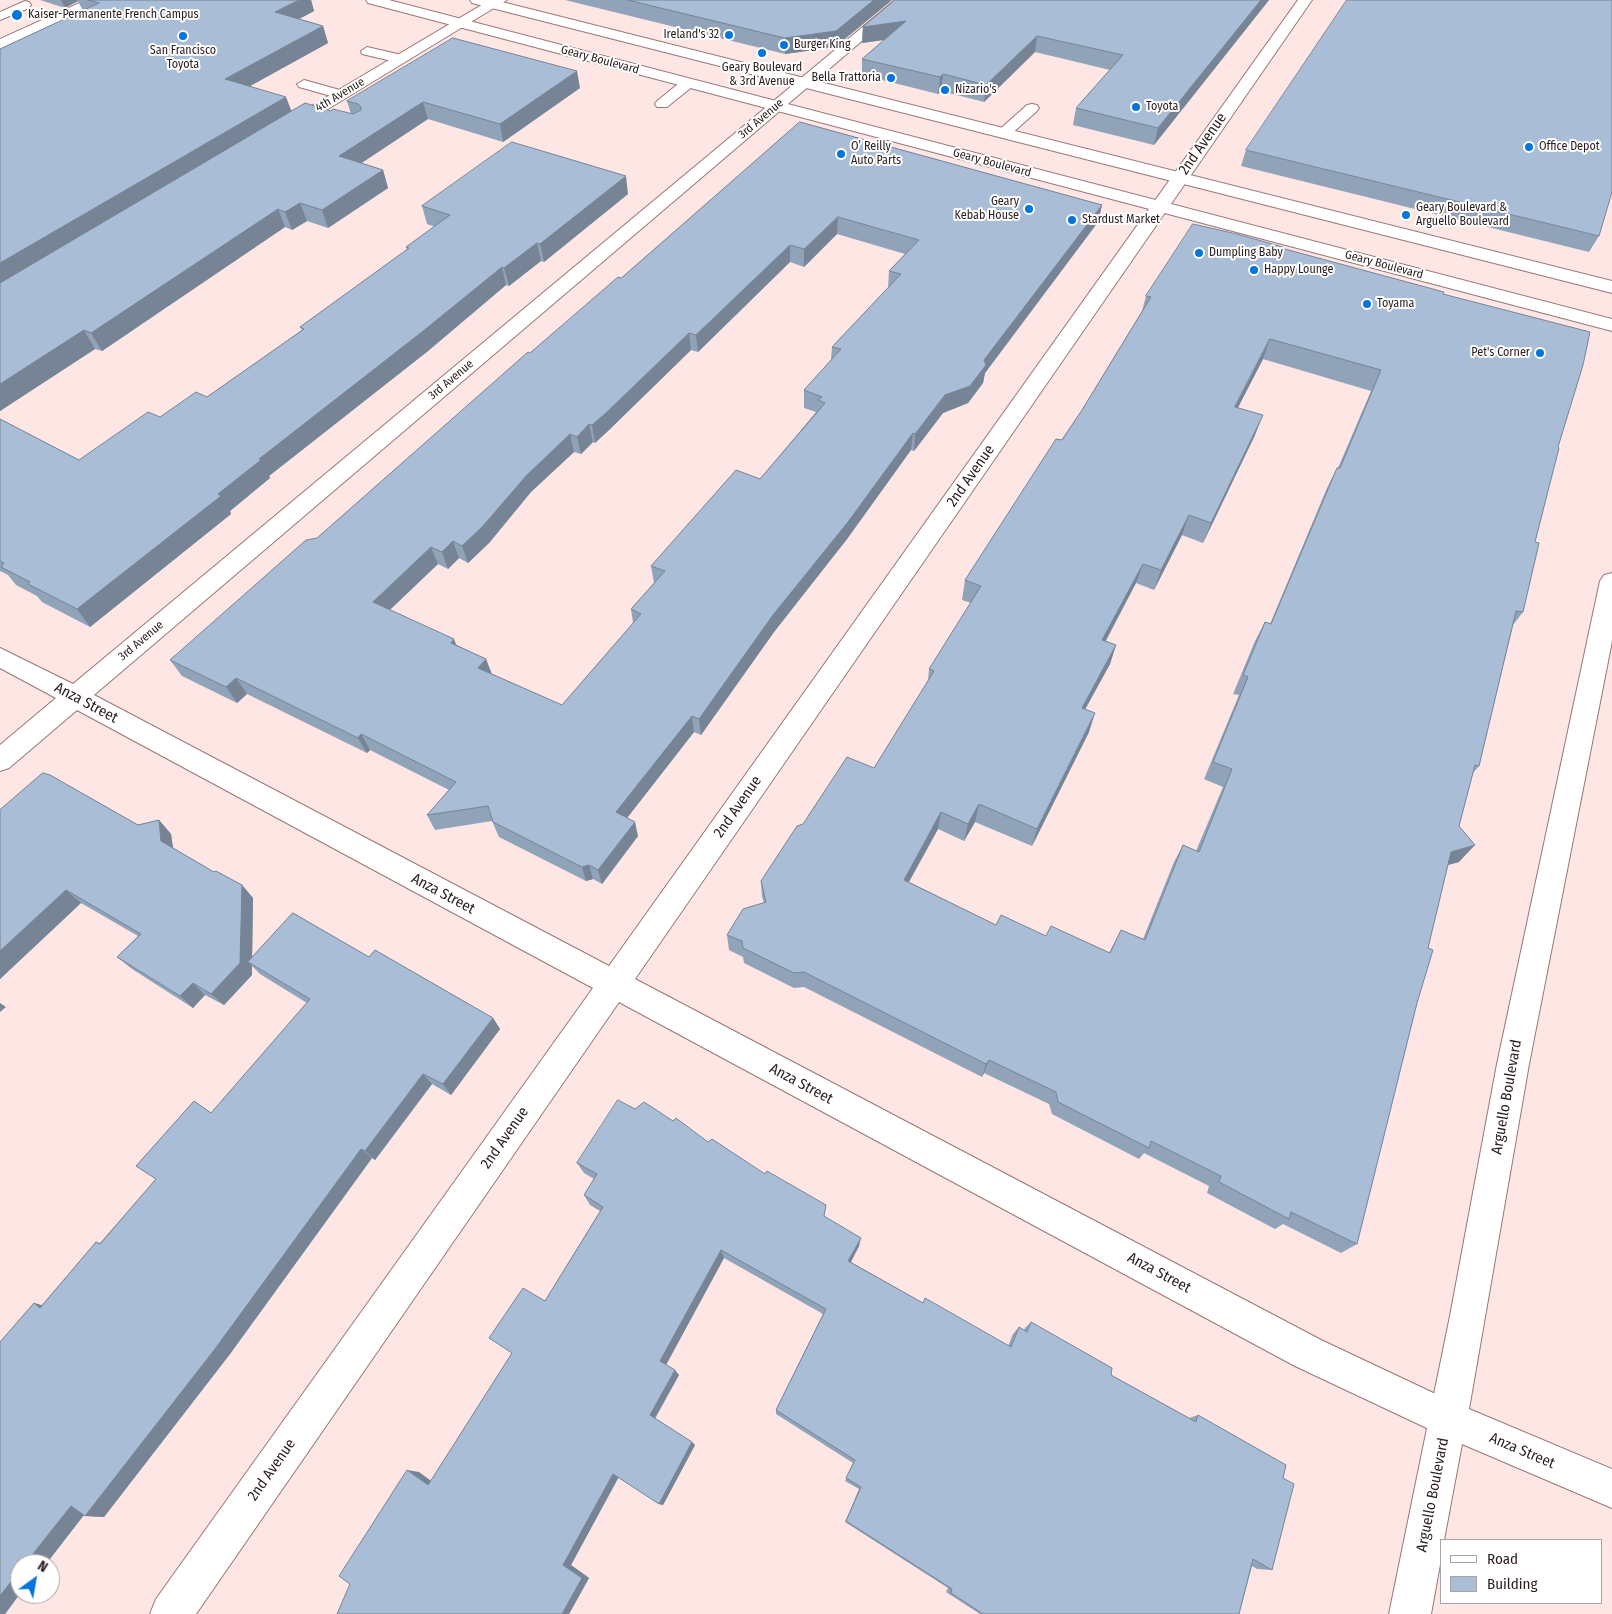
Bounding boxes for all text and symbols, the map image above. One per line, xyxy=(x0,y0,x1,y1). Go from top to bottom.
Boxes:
marker: Kaiser-Permanente French Campus xyxy=(10,8,24,22)
place label: Kaiser-Permanente French Campus xyxy=(28,8,199,22)
place label: Ireland's 32 xyxy=(663,28,719,42)
marker: Ireland's 32 xyxy=(723,29,735,41)
marker: San Francisco Toyota xyxy=(177,30,189,42)
place label: Burger King xyxy=(794,38,851,52)
marker: Burger King xyxy=(778,39,790,51)
street label: Geary Boulevard xyxy=(559,43,641,77)
place label: San Francisco Toyota xyxy=(150,44,216,72)
marker: Geary Boulevard & 3rd Avenue xyxy=(756,47,768,59)
place label: Geary Boulevard & 3rd Avenue xyxy=(722,61,802,89)
place label: Bella Trattoria xyxy=(812,71,881,85)
marker: Bella Trattoria xyxy=(885,72,897,84)
street label: 4th Avenue xyxy=(313,75,367,115)
place label: Nizario's xyxy=(955,83,997,97)
marker: Nizario's xyxy=(939,84,951,96)
street label: 3rd Avenue xyxy=(735,96,787,142)
place label: Toyota xyxy=(1146,100,1178,114)
marker: Toyota xyxy=(1130,101,1142,113)
street label: 2nd Avenue xyxy=(1175,110,1231,178)
place label: O’ Reilly Auto Parts xyxy=(851,140,901,168)
place label: Office Depot xyxy=(1539,140,1600,154)
marker: Office Depot xyxy=(1523,141,1535,153)
street label: Geary Boulevard xyxy=(951,146,1033,180)
marker: O’ Reilly Auto Parts xyxy=(835,148,847,160)
place label: Geary Kebab House xyxy=(955,195,1019,223)
place label: Geary Boulevard & Arguello Boulevard xyxy=(1416,201,1509,229)
marker: Geary Kebab House xyxy=(1023,203,1035,215)
marker: Geary Boulevard & Arguello Boulevard xyxy=(1400,209,1412,221)
place label: Stardust Market xyxy=(1082,213,1160,227)
marker: Stardust Market xyxy=(1066,214,1078,226)
place label: Dumpling Baby xyxy=(1209,246,1283,260)
marker: Dumpling Baby xyxy=(1193,247,1205,259)
street label: Geary Boulevard xyxy=(1343,248,1425,282)
place label: Happy Lounge xyxy=(1264,263,1333,277)
marker: Happy Lounge xyxy=(1248,264,1260,276)
place label: Toyama xyxy=(1377,297,1414,311)
marker: Toyama xyxy=(1361,298,1373,310)
place label: Pet's Corner xyxy=(1471,346,1530,360)
marker: Pet's Corner xyxy=(1534,347,1546,359)
street label: 3rd Avenue xyxy=(425,357,477,403)
street label: 2nd Avenue xyxy=(943,442,999,510)
street label: 3rd Avenue xyxy=(115,618,167,664)
street label: Anza Street xyxy=(51,679,121,727)
street label: 2nd Avenue xyxy=(710,773,766,841)
street label: Anza Street xyxy=(408,870,478,918)
street label: Arguello Boulevard xyxy=(1488,1038,1526,1156)
street label: Anza Street xyxy=(766,1060,836,1108)
street label: 2nd Avenue xyxy=(477,1104,533,1172)
street label: Anza Street xyxy=(1124,1249,1194,1297)
street label: Anza Street xyxy=(1487,1429,1557,1473)
street label: 2nd Avenue xyxy=(244,1436,300,1504)
street label: Arguello Boulevard xyxy=(1413,1436,1453,1554)
legend xyxy=(1440,1539,1602,1604)
text: Road xyxy=(1487,1550,1518,1568)
north arrow xyxy=(10,1554,60,1604)
text: N xyxy=(35,1557,51,1576)
text: Building xyxy=(1487,1575,1538,1593)

